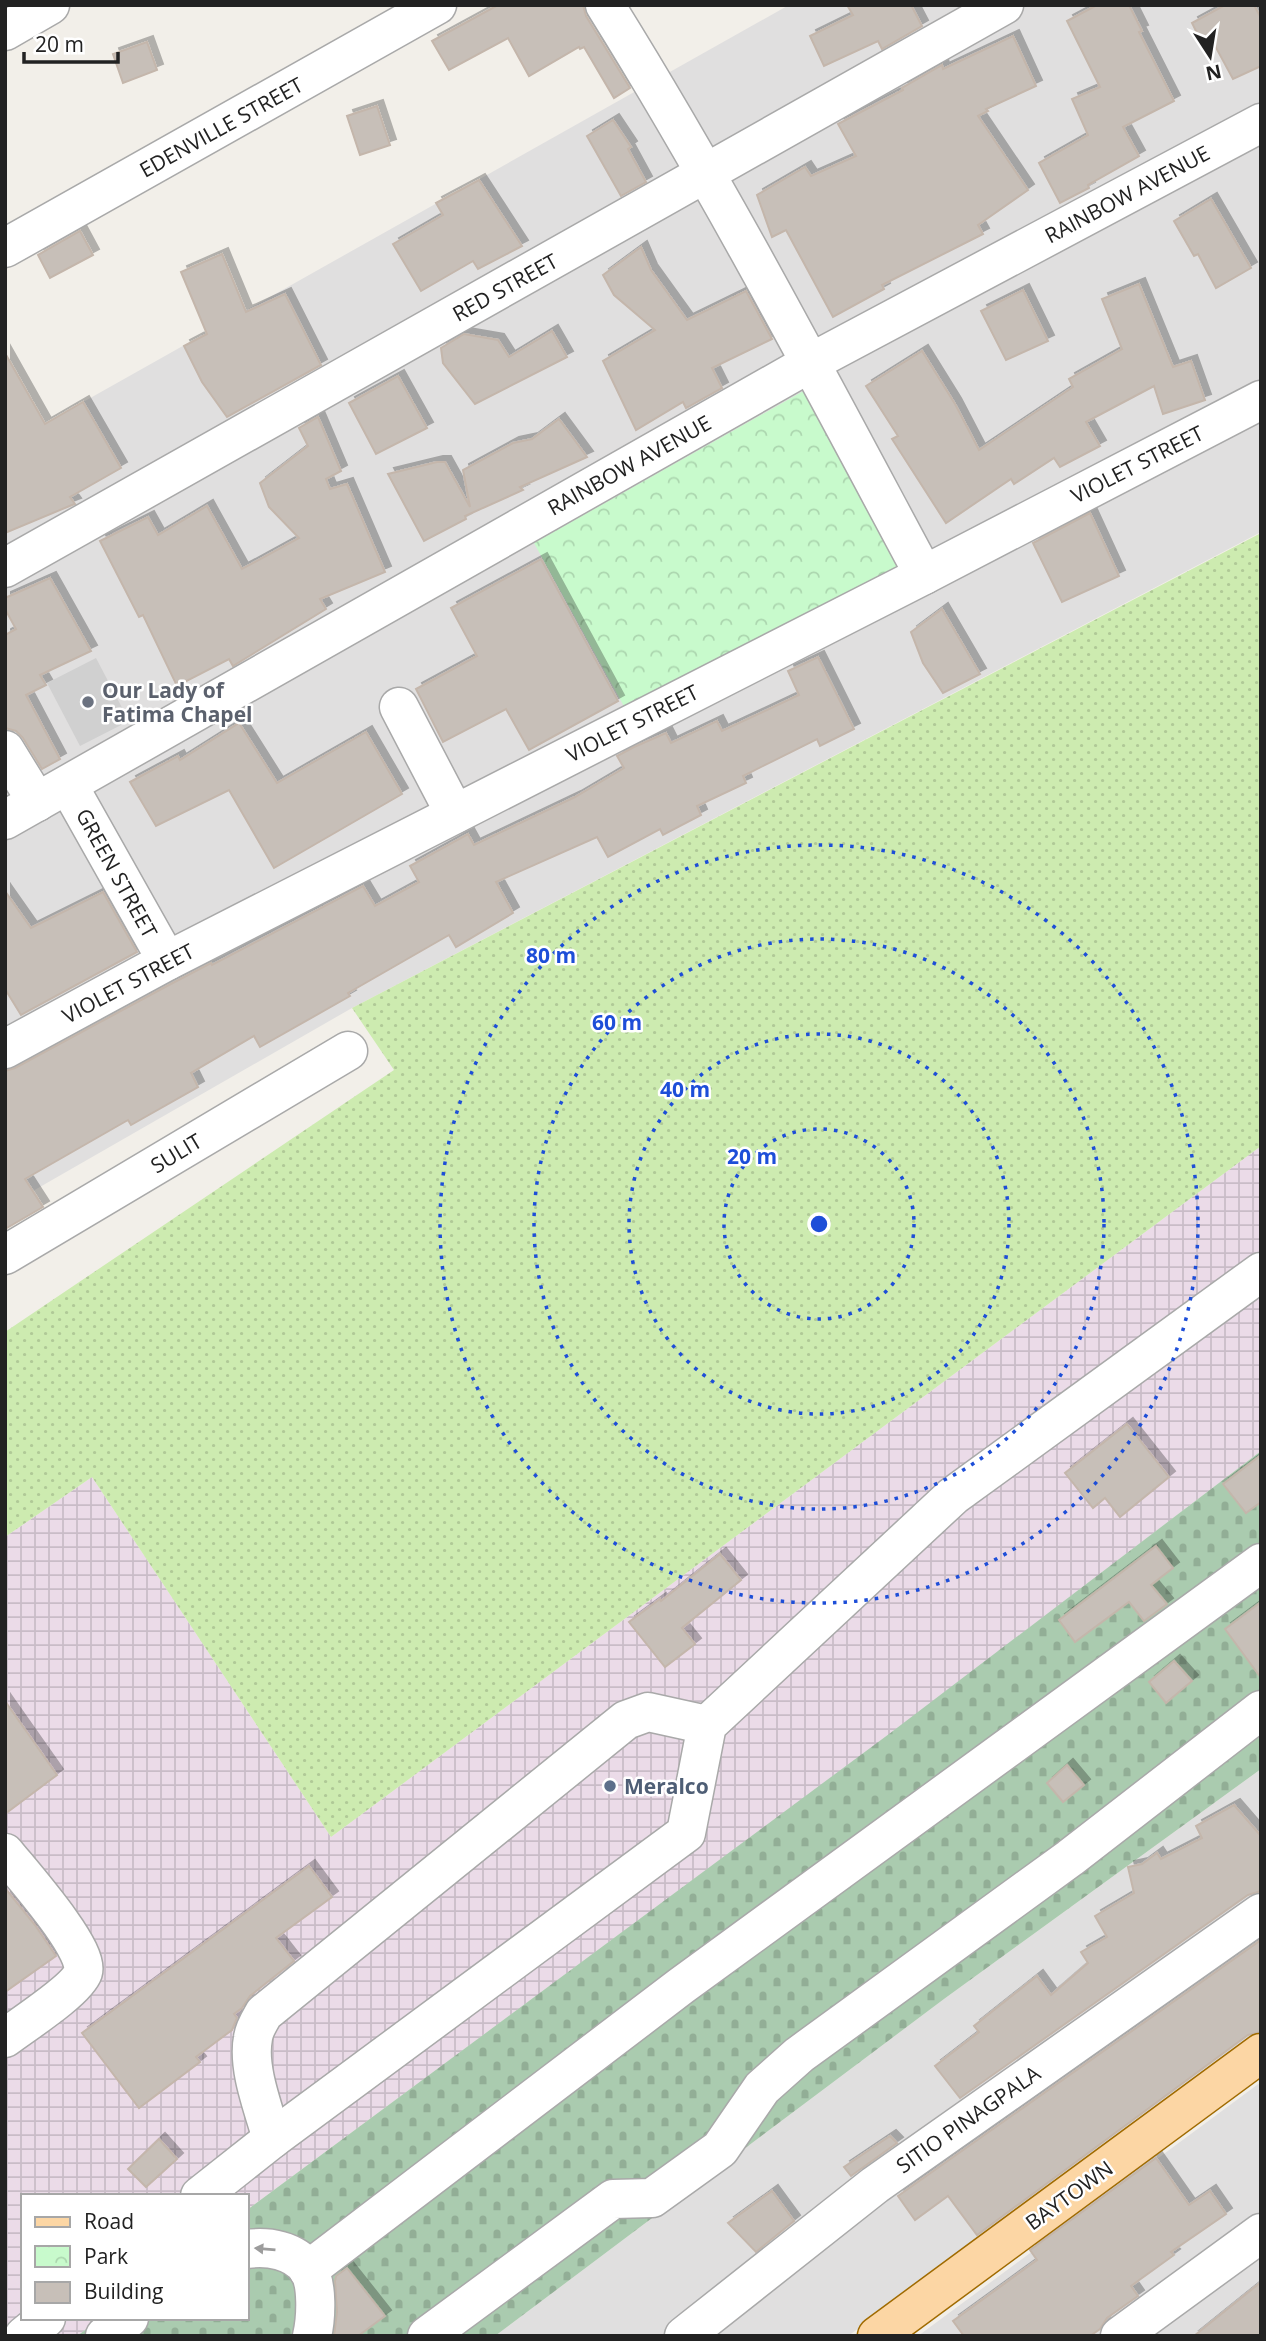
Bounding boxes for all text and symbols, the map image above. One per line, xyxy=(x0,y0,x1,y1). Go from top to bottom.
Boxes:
scale bar xyxy=(24,21,119,65)
north arrow xyxy=(1175,21,1245,91)
text: 20 m xyxy=(35,30,84,58)
text: N xyxy=(1203,58,1224,87)
street label: EDENVILLE STREET xyxy=(134,70,308,184)
street label: RAINBOW AVENUE xyxy=(1040,139,1214,249)
street label: RED STREET xyxy=(447,246,563,327)
street label: RAINBOW AVENUE xyxy=(542,408,716,522)
street label: VIOLET STREET xyxy=(1066,418,1208,509)
place label: Our Lady of Fatima Chapel xyxy=(102,676,252,728)
street label: VIOLET STREET xyxy=(561,677,703,768)
marker: Our Lady of Fatima Chapel xyxy=(80,694,96,710)
street label: GREEN STREET xyxy=(70,803,164,943)
street label: VIOLET STREET xyxy=(57,936,199,1029)
text: 80 m xyxy=(526,941,576,969)
text: 60 m xyxy=(592,1008,642,1036)
text: 40 m xyxy=(660,1075,710,1103)
street label: SULIT xyxy=(145,1127,207,1179)
text: 20 m xyxy=(727,1142,777,1170)
centre of rings xyxy=(807,1212,831,1236)
place label: Meralco xyxy=(624,1772,709,1800)
marker: Meralco xyxy=(602,1778,618,1794)
street label: SITIO PINAGPALA xyxy=(890,2058,1046,2179)
street label: BAYTOWN xyxy=(1020,2154,1118,2236)
legend xyxy=(21,2194,248,2320)
text: Road xyxy=(84,2207,134,2235)
text: Park xyxy=(84,2242,128,2270)
one-way arrow xyxy=(254,2243,276,2254)
text: Building xyxy=(84,2277,163,2305)

